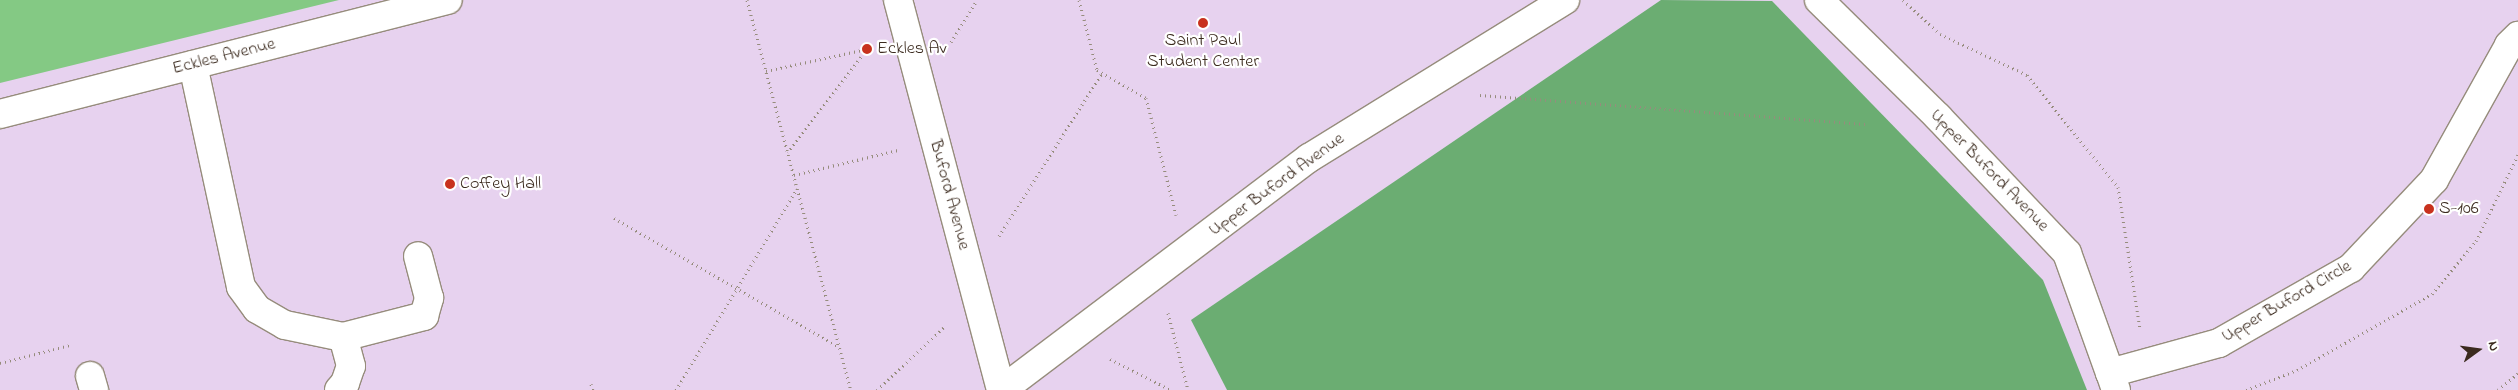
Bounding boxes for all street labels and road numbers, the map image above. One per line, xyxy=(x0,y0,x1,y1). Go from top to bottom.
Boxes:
street label: Eckles Avenue xyxy=(170,34,278,80)
street label: Upper Buford Avenue xyxy=(1925,105,2053,237)
street label: Upper Buford Avenue xyxy=(1205,129,1349,241)
street label: Buford Avenue xyxy=(924,138,974,252)
street label: Upper Buford Circle xyxy=(2218,256,2356,348)

